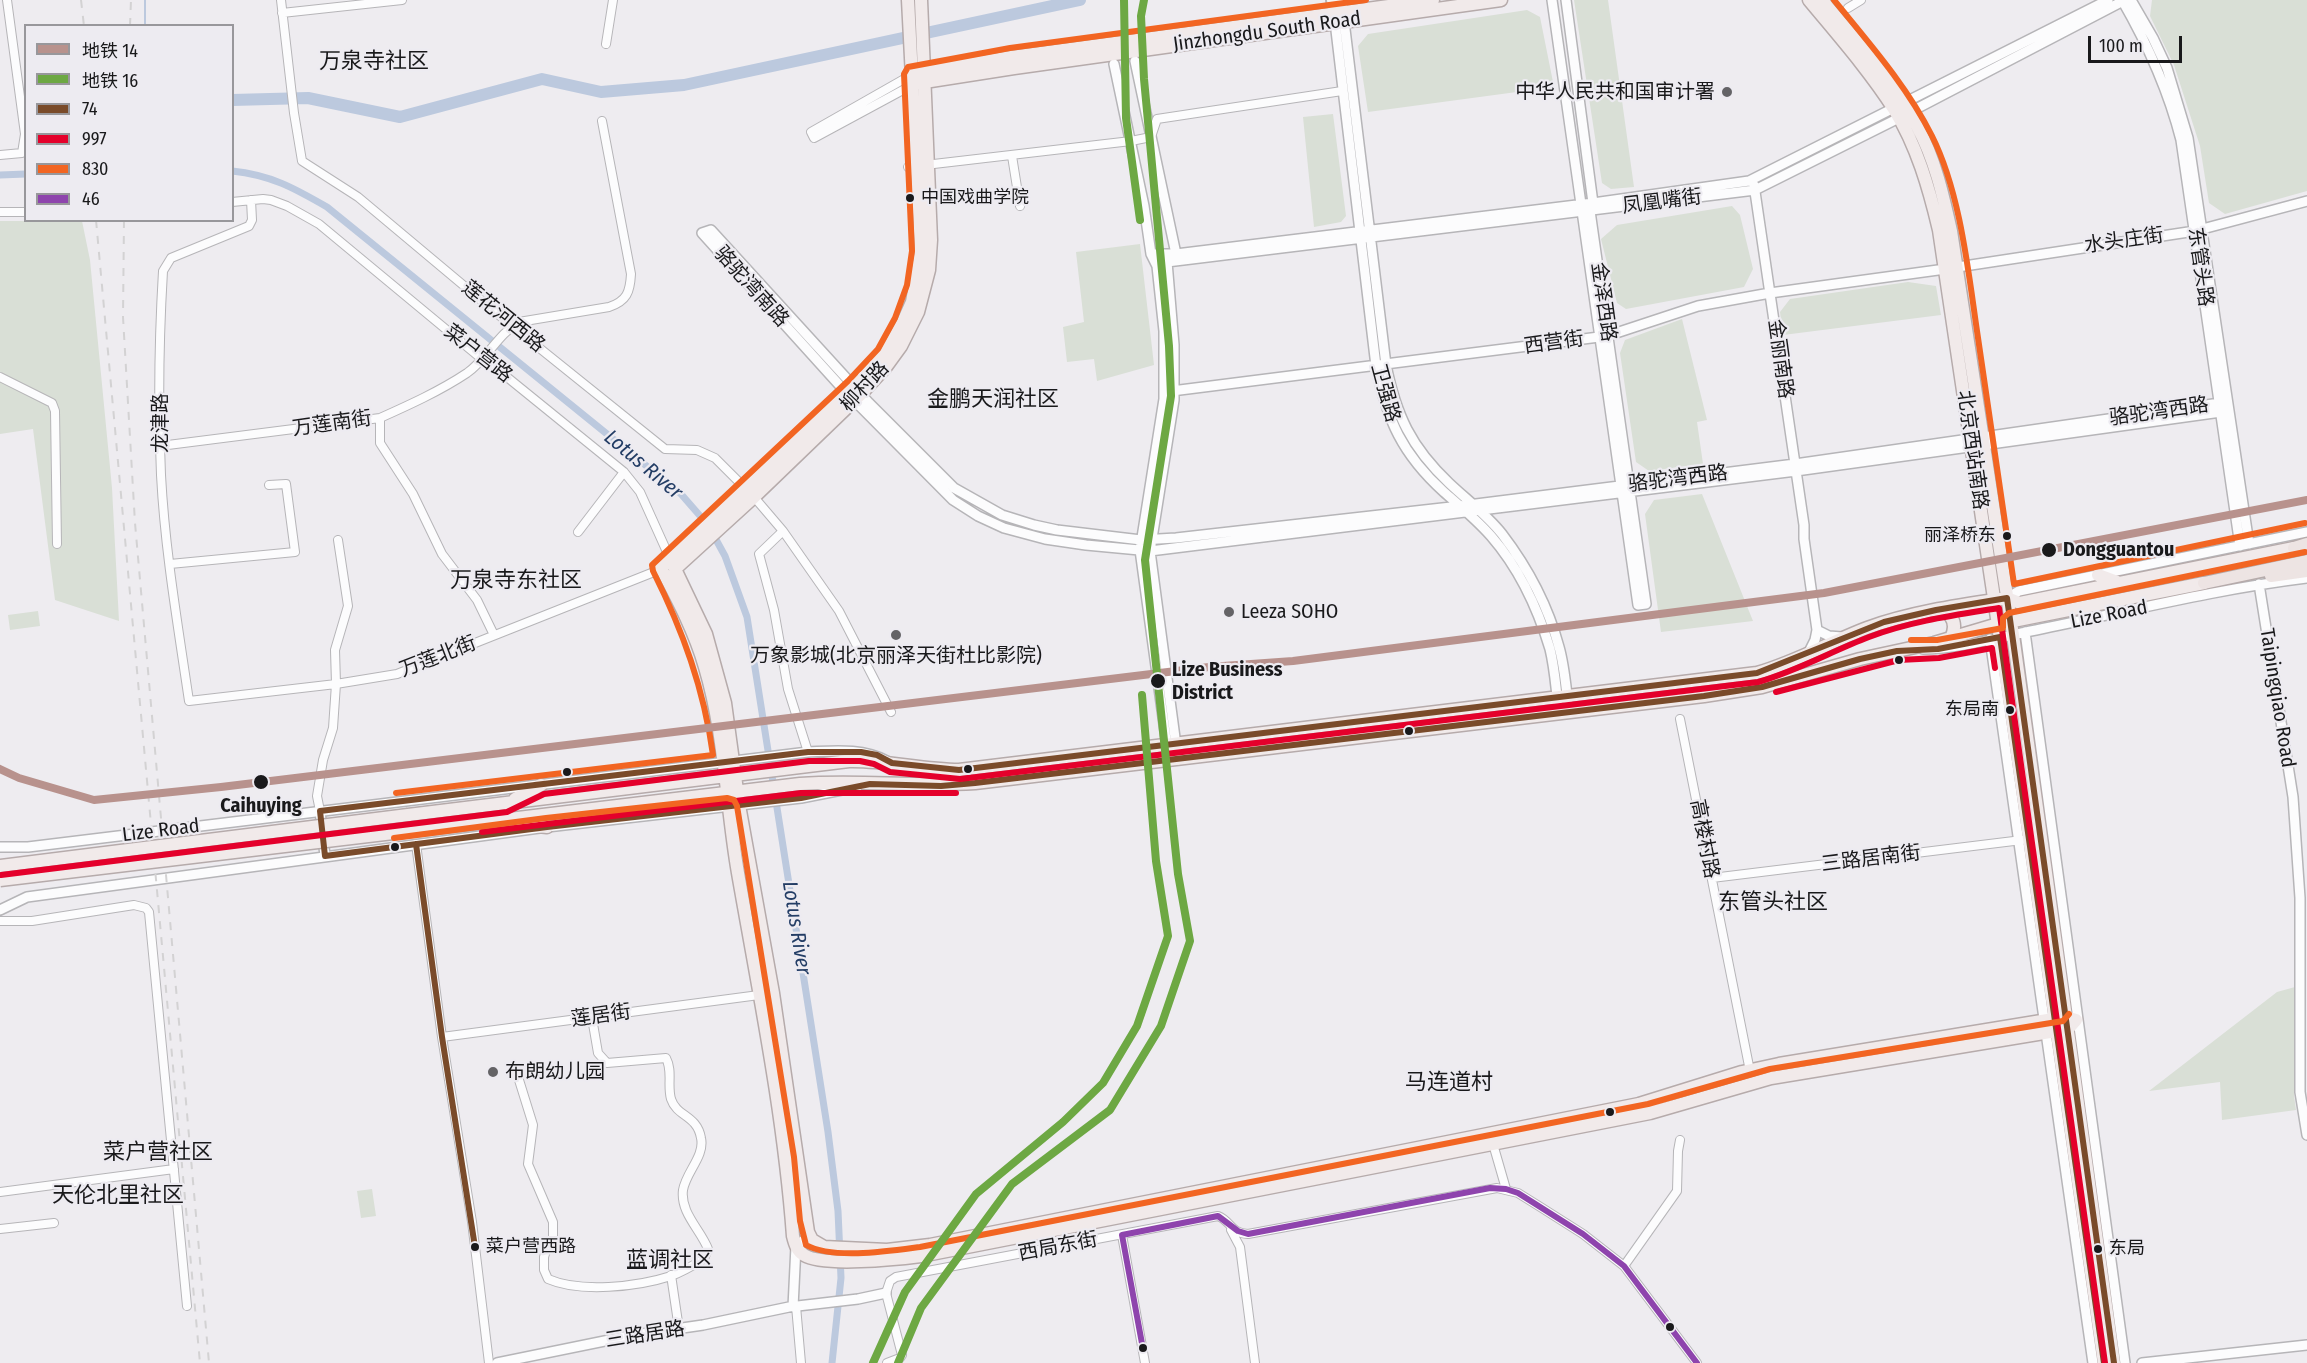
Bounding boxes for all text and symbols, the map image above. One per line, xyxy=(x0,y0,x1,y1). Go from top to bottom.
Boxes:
street label: Jinzhongdu South Road xyxy=(1171,7,1363,57)
legend xyxy=(24,24,234,222)
scale bar xyxy=(2091,24,2186,62)
text: 100 m xyxy=(2099,35,2143,57)
text: 地铁 14 xyxy=(82,40,138,62)
district label: 万泉寺社区 xyxy=(319,49,429,75)
text: 地铁 16 xyxy=(82,70,138,92)
place label: 中华人民共和国审计署 xyxy=(1515,80,1715,104)
marker: 中华人民共和国审计署 xyxy=(1720,85,1734,99)
text: 74 xyxy=(82,98,97,120)
text: 997 xyxy=(82,128,107,150)
text: 830 xyxy=(82,158,109,180)
street label: 凤凰嘴街 xyxy=(1621,185,1703,219)
place label: 中国戏曲学院 xyxy=(921,187,1029,209)
text: 46 xyxy=(82,188,100,210)
marker: 中国戏曲学院 xyxy=(904,192,916,204)
street label: 水头庄街 xyxy=(2083,224,2165,258)
street label: 东管头路 xyxy=(2183,226,2217,308)
street label: 骆驼湾南路 xyxy=(709,242,793,332)
street label: 金泽西路 xyxy=(1586,261,1620,343)
street label: 莲花河西路 xyxy=(457,276,549,358)
street label: 金丽南路 xyxy=(1763,318,1797,400)
street label: 菜户营路 xyxy=(439,320,517,388)
street label: 西营街 xyxy=(1523,327,1585,359)
street label: 柳村路 xyxy=(836,357,894,417)
street label: 卫强路 xyxy=(1366,361,1404,425)
district label: 金鹏天润社区 xyxy=(927,387,1059,413)
street label: 北京西站南路 xyxy=(1952,389,1992,511)
street label: 龙津路 xyxy=(149,393,173,453)
street label: 骆驼湾西路 xyxy=(2108,393,2210,431)
street label: 万莲南街 xyxy=(291,407,373,441)
water label: Lotus River xyxy=(599,425,687,505)
street label: 骆驼湾西路 xyxy=(1627,461,1729,497)
place label: 丽泽桥东 xyxy=(1924,525,1996,547)
marker: 丽泽桥东 xyxy=(2001,530,2013,542)
place label: Dongguantou xyxy=(2063,538,2174,562)
marker: Dongguantou xyxy=(2040,541,2058,559)
district label: 万泉寺东社区 xyxy=(450,568,582,594)
street label: Lize Road xyxy=(2069,596,2149,634)
place label: Leeza SOHO xyxy=(1241,600,1338,624)
marker: Leeza SOHO xyxy=(1222,605,1236,619)
street label: Taipingqiao Road xyxy=(2254,627,2300,769)
marker: 万象影城(北京丽泽天街杜比影院) xyxy=(889,628,903,642)
street label: 万莲北街 xyxy=(396,631,480,683)
place label: 万象影城(北京丽泽天街杜比影院) xyxy=(750,644,1042,668)
unlabelled marker xyxy=(1893,654,1905,666)
place label: Lize Business District xyxy=(1172,658,1282,705)
marker: Lize Business District xyxy=(1149,672,1167,690)
place label: 东局南 xyxy=(1945,699,1999,721)
marker: 东局南 xyxy=(2004,704,2016,716)
unlabelled marker xyxy=(1403,725,1415,737)
unlabelled marker xyxy=(962,763,974,775)
unlabelled marker xyxy=(561,766,573,778)
marker: Caihuying xyxy=(252,773,270,791)
place label: Caihuying xyxy=(220,794,302,818)
street label: 高楼村路 xyxy=(1685,797,1723,881)
street label: Lize Road xyxy=(121,814,201,848)
unlabelled marker xyxy=(389,841,401,853)
street label: 三路居南街 xyxy=(1820,841,1922,877)
water label: Lotus River xyxy=(776,879,816,977)
district label: 东管头社区 xyxy=(1718,890,1828,916)
street label: 莲居街 xyxy=(570,1000,632,1032)
place label: 布朗幼儿园 xyxy=(505,1060,605,1084)
marker: 布朗幼儿园 xyxy=(486,1065,500,1079)
district label: 马连道村 xyxy=(1405,1070,1493,1096)
unlabelled marker xyxy=(1604,1106,1616,1118)
district label: 菜户营社区 xyxy=(103,1140,213,1166)
district label: 天伦北里社区 xyxy=(52,1183,184,1209)
street label: 西局东街 xyxy=(1016,1228,1100,1266)
place label: 菜户营西路 xyxy=(486,1236,576,1258)
place label: 东局 xyxy=(2109,1238,2145,1260)
marker: 菜户营西路 xyxy=(469,1241,481,1253)
marker: 东局 xyxy=(2092,1243,2104,1255)
district label: 蓝调社区 xyxy=(626,1248,714,1274)
street label: 三路居路 xyxy=(604,1317,686,1353)
unlabelled marker xyxy=(1664,1321,1676,1333)
unlabelled marker xyxy=(1137,1342,1149,1354)

